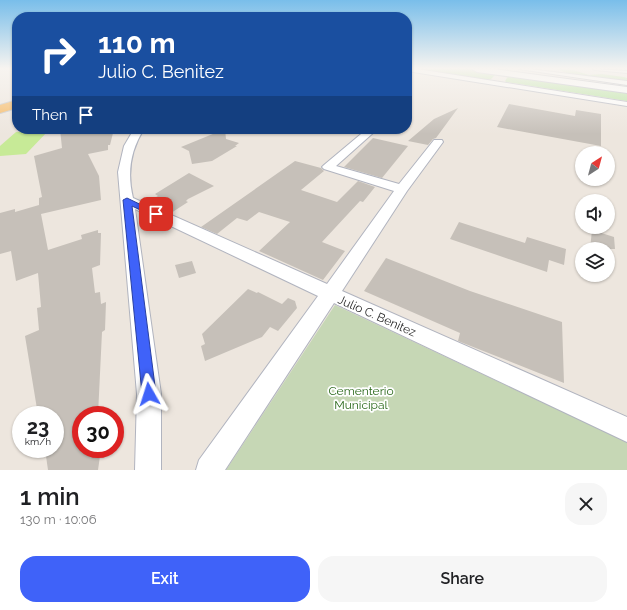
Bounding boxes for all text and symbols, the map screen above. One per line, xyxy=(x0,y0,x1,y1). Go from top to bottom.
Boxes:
text: 110 m xyxy=(98,27,176,60)
icon: right xyxy=(32,28,84,80)
text: Julio C. Benitez xyxy=(98,61,224,82)
icon: arrive xyxy=(75,104,97,126)
text: Then xyxy=(32,106,67,124)
north arrow xyxy=(575,146,615,186)
map controls xyxy=(575,146,615,282)
button: sound xyxy=(575,194,615,234)
pin xyxy=(139,197,173,231)
icon: arrive xyxy=(145,203,167,225)
button: layers xyxy=(575,242,615,282)
street label: Julio C. Benitez xyxy=(336,293,418,339)
position arrow xyxy=(128,373,170,415)
park label: Cementerio Municipal xyxy=(328,384,394,412)
speed limit sign: 30 xyxy=(72,406,124,458)
text: 23 xyxy=(27,415,49,439)
text: km/h xyxy=(25,436,51,447)
text: 1 min xyxy=(20,482,80,511)
button: close xyxy=(565,483,607,525)
text: 130 m · 10:06 xyxy=(20,512,97,527)
button: Exit xyxy=(20,556,310,602)
button: Share xyxy=(318,556,607,602)

